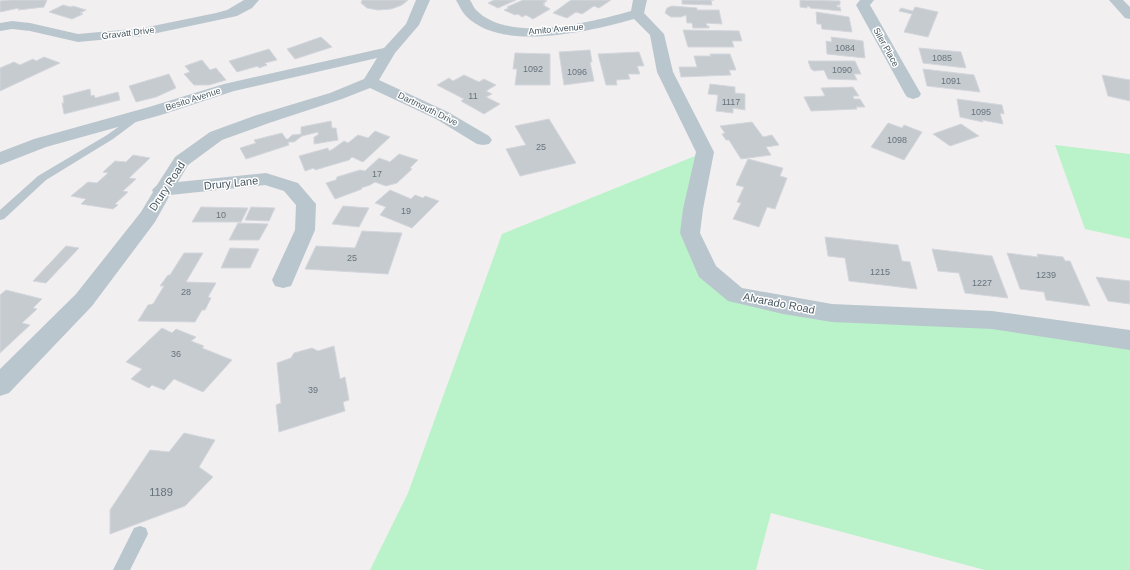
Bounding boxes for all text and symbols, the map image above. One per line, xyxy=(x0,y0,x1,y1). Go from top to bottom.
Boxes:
street label: Amito Avenue xyxy=(528,22,584,36)
street label: Gravatt Drive xyxy=(101,25,155,41)
street label: Siler Place xyxy=(871,26,901,68)
house number: 1084 xyxy=(835,43,855,53)
house number: 1085 xyxy=(932,53,952,63)
house number: 1092 xyxy=(523,64,543,74)
house number: 1090 xyxy=(832,65,852,75)
house number: 1096 xyxy=(567,67,587,77)
house number: 1091 xyxy=(941,76,961,86)
street label: Besito Avenue xyxy=(164,85,222,113)
street label: Dartmouth Drive xyxy=(396,90,460,128)
house number: 11 xyxy=(468,91,478,101)
house number: 1117 xyxy=(722,97,740,107)
house number: 1095 xyxy=(971,107,991,117)
house number: 1098 xyxy=(887,135,907,145)
house number: 25 xyxy=(536,142,546,152)
street label: Drury Road xyxy=(147,159,187,213)
house number: 17 xyxy=(372,169,382,179)
street label: Drury Lane xyxy=(203,174,259,192)
house number: 19 xyxy=(401,206,411,216)
house number: 10 xyxy=(216,210,226,220)
house number: 25 xyxy=(347,253,357,263)
house number: 1215 xyxy=(870,267,890,277)
house number: 1239 xyxy=(1036,270,1056,280)
house number: 1227 xyxy=(972,278,992,288)
house number: 28 xyxy=(181,287,191,297)
street label: Alvarado Road xyxy=(742,290,816,316)
house number: 36 xyxy=(171,349,181,359)
house number: 39 xyxy=(308,385,318,395)
house number: 1189 xyxy=(149,486,173,498)

